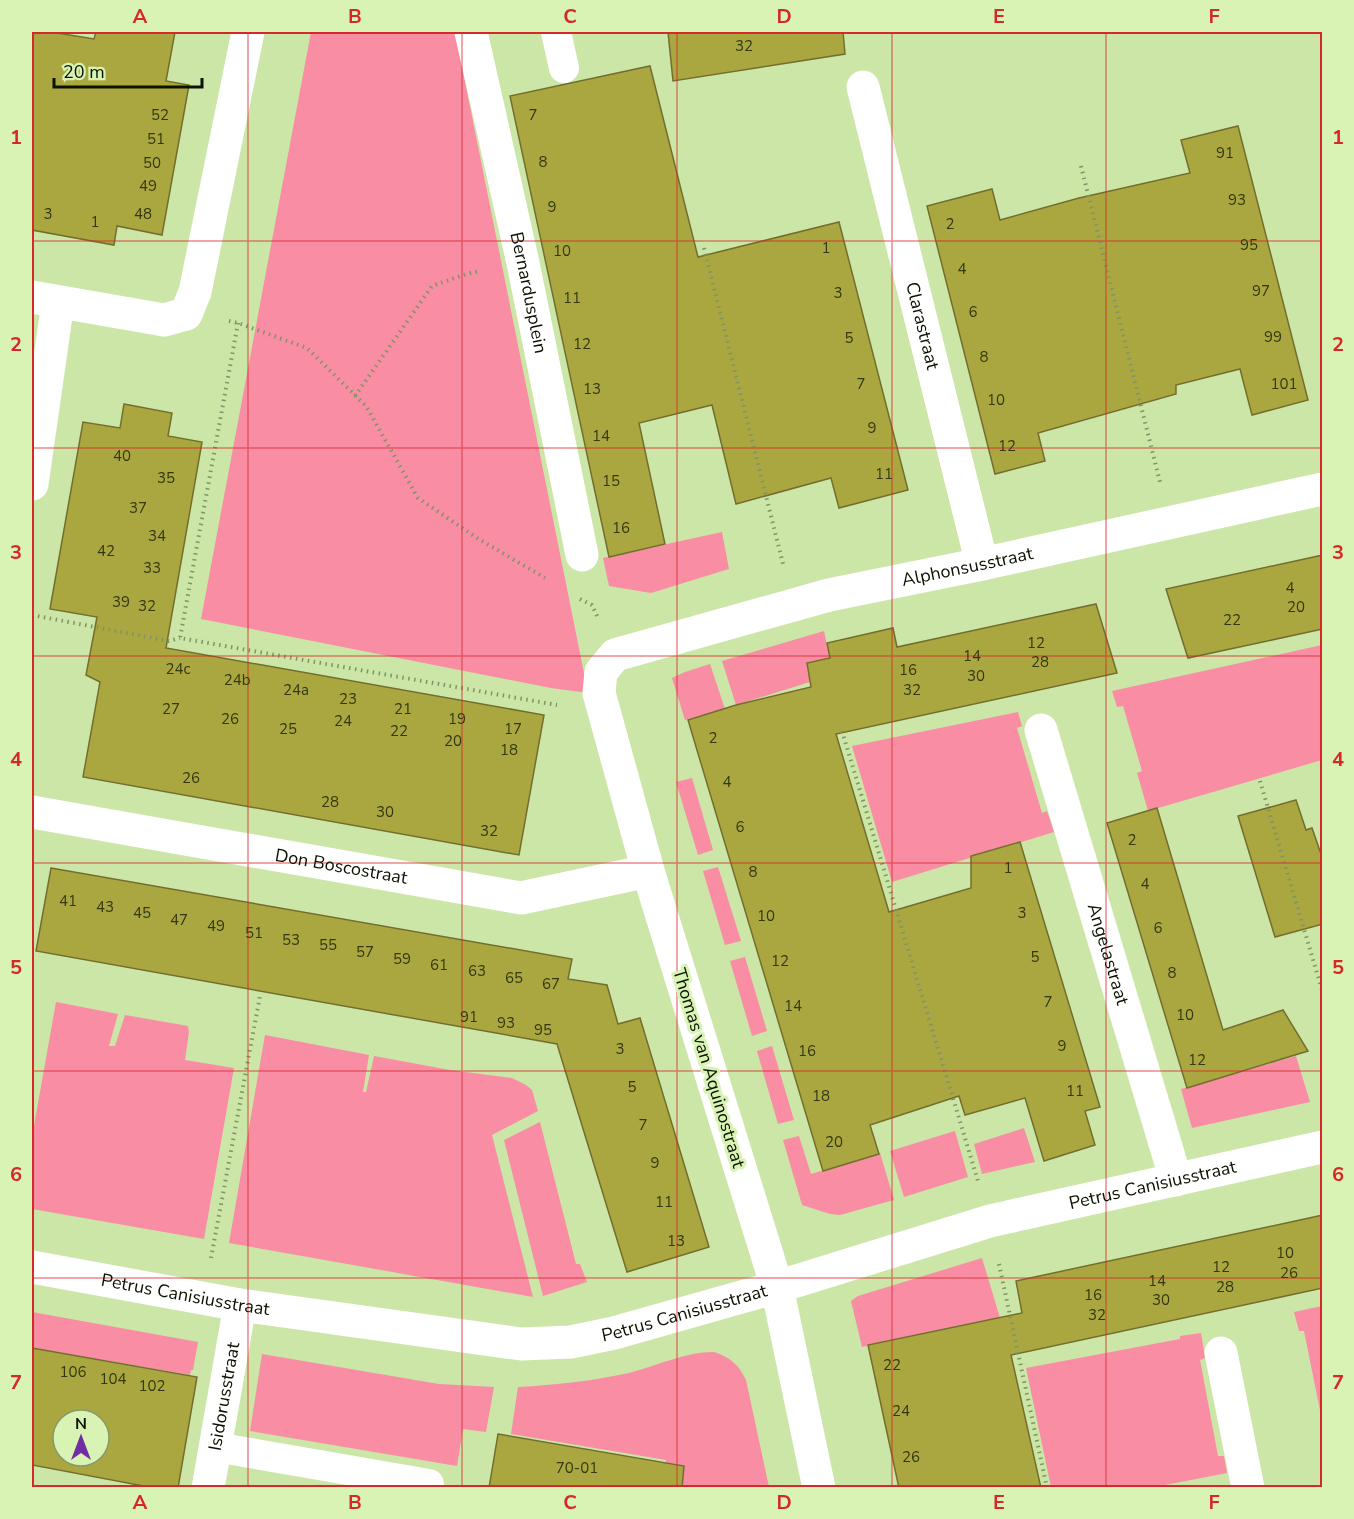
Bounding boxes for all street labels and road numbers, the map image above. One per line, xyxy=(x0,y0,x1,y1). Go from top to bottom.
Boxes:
street label: Bernardusplein xyxy=(504,230,553,355)
street label: Clarastraat xyxy=(900,279,945,373)
street label: Alphonsusstraat xyxy=(899,541,1036,592)
street label: Don Boscostraat xyxy=(273,843,410,890)
street label: Angelastraat xyxy=(1082,900,1135,1009)
street label: Thomas van Aquinostraat xyxy=(667,965,751,1171)
street label: Petrus Canisiusstraat xyxy=(1067,1154,1239,1215)
street label: Petrus Canisiusstraat xyxy=(99,1268,272,1321)
street label: Petrus Canisiusstraat xyxy=(599,1278,770,1347)
street label: Isidorusstraat xyxy=(203,1340,245,1453)

